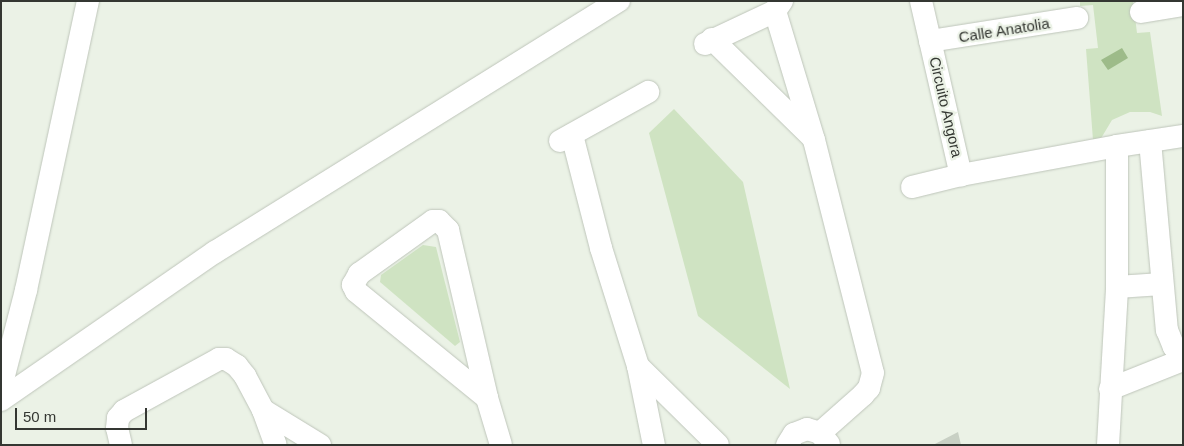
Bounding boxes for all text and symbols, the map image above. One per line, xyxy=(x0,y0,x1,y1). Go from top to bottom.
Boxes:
street label: Calle Anatolia xyxy=(957,14,1051,46)
street label: Circuito Angora xyxy=(926,55,966,159)
scale bar xyxy=(18,398,150,430)
text: 50 m xyxy=(23,408,56,425)

